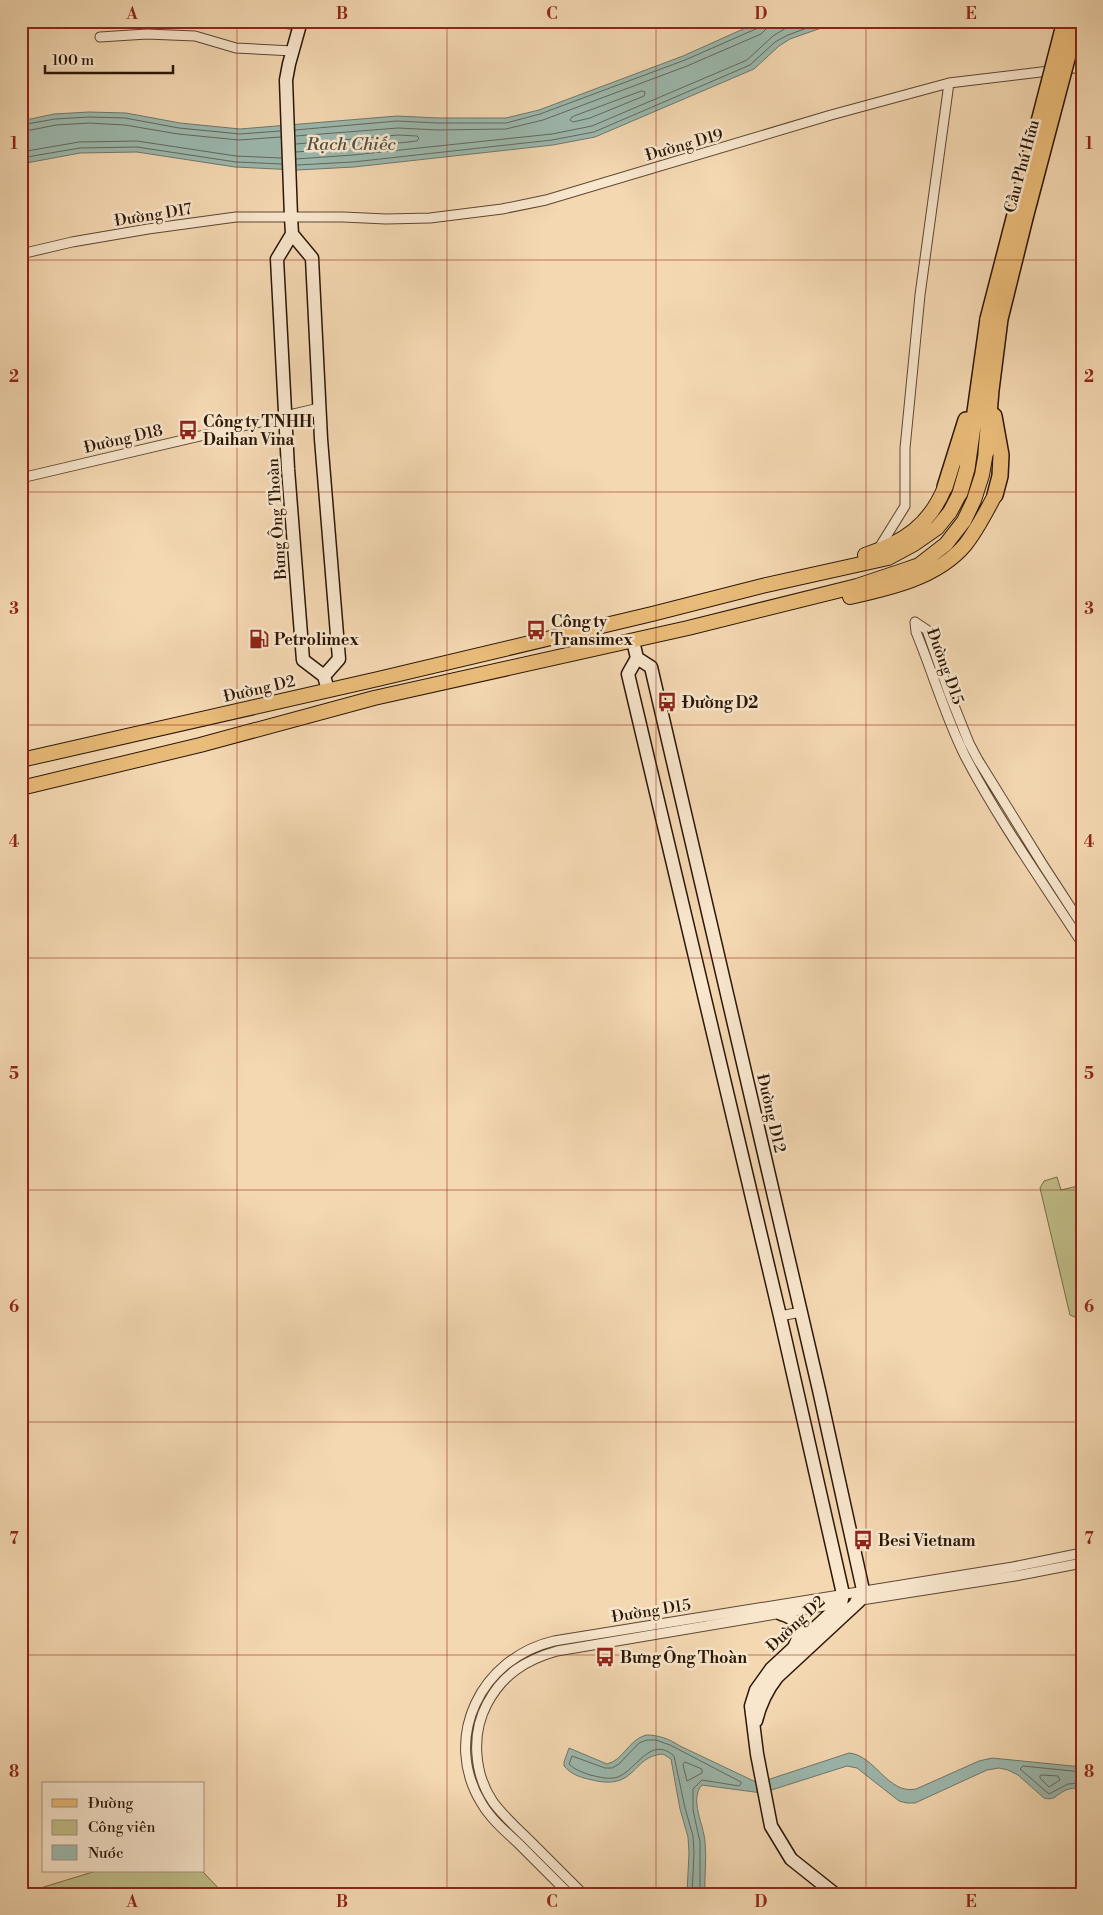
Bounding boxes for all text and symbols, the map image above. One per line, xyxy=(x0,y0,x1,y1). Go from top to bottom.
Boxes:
text: A xyxy=(125,4,138,24)
text: B xyxy=(336,4,348,24)
text: C xyxy=(546,4,558,24)
text: D xyxy=(755,4,768,24)
text: E xyxy=(965,4,977,24)
scale bar xyxy=(45,42,172,74)
text: 100 m xyxy=(52,51,94,70)
street label: Cầu Phú Hữu xyxy=(1000,118,1044,215)
street label: Đường D19 xyxy=(643,124,726,166)
water label: Rạch Chiếc xyxy=(305,133,396,156)
text: 1 xyxy=(10,134,18,154)
text: 1 xyxy=(1085,134,1093,154)
street label: Đường D17 xyxy=(113,199,193,231)
text: 2 xyxy=(9,367,19,387)
text: 2 xyxy=(1084,367,1094,387)
place label: Công ty TNHH Daihan Vina xyxy=(203,412,312,450)
bus stop icon: Công ty TNHH Daihan Vina xyxy=(177,419,199,441)
street label: Đường D18 xyxy=(82,420,165,458)
street label: Bưng Ông Thoàn xyxy=(261,457,291,582)
text: 3 xyxy=(9,599,19,619)
text: 3 xyxy=(1084,599,1094,619)
place label: Công ty Transimex xyxy=(551,612,633,650)
bus stop icon: Công ty Transimex xyxy=(525,619,547,641)
street label: Đường D15 xyxy=(922,625,968,707)
fuel station icon: Petrolimex xyxy=(248,628,270,650)
place label: Petrolimex xyxy=(274,630,359,650)
street label: Đường D2 xyxy=(221,671,297,707)
bus stop icon: Đường D2 xyxy=(656,691,678,713)
place label: Đường D2 xyxy=(681,693,758,713)
text: 4 xyxy=(9,832,20,852)
text: 4 xyxy=(1084,832,1095,852)
text: 5 xyxy=(9,1064,19,1084)
text: 5 xyxy=(1084,1064,1094,1084)
street label: Đường D12 xyxy=(752,1072,790,1155)
text: 6 xyxy=(9,1297,19,1317)
text: 6 xyxy=(1084,1297,1094,1317)
text: 7 xyxy=(9,1529,19,1549)
bus stop icon: Besi Vietnam xyxy=(852,1529,874,1551)
text: 7 xyxy=(1084,1529,1094,1549)
place label: Besi Vietnam xyxy=(878,1531,976,1551)
street label: Đường D2 xyxy=(762,1591,829,1656)
street label: Đường D15 xyxy=(610,1595,692,1627)
bus stop icon: Bưng Ông Thoàn xyxy=(594,1646,616,1668)
place label: Bưng Ông Thoàn xyxy=(620,1646,747,1668)
text: 8 xyxy=(9,1762,19,1782)
text: 8 xyxy=(1084,1762,1094,1782)
legend xyxy=(42,1782,205,1872)
text: Đường xyxy=(88,1794,134,1813)
text: Công viên xyxy=(88,1818,156,1837)
text: Nước xyxy=(88,1844,124,1863)
text: A xyxy=(125,1892,138,1912)
text: B xyxy=(336,1892,348,1912)
text: C xyxy=(546,1892,558,1912)
text: D xyxy=(755,1892,768,1912)
text: E xyxy=(965,1892,977,1912)

